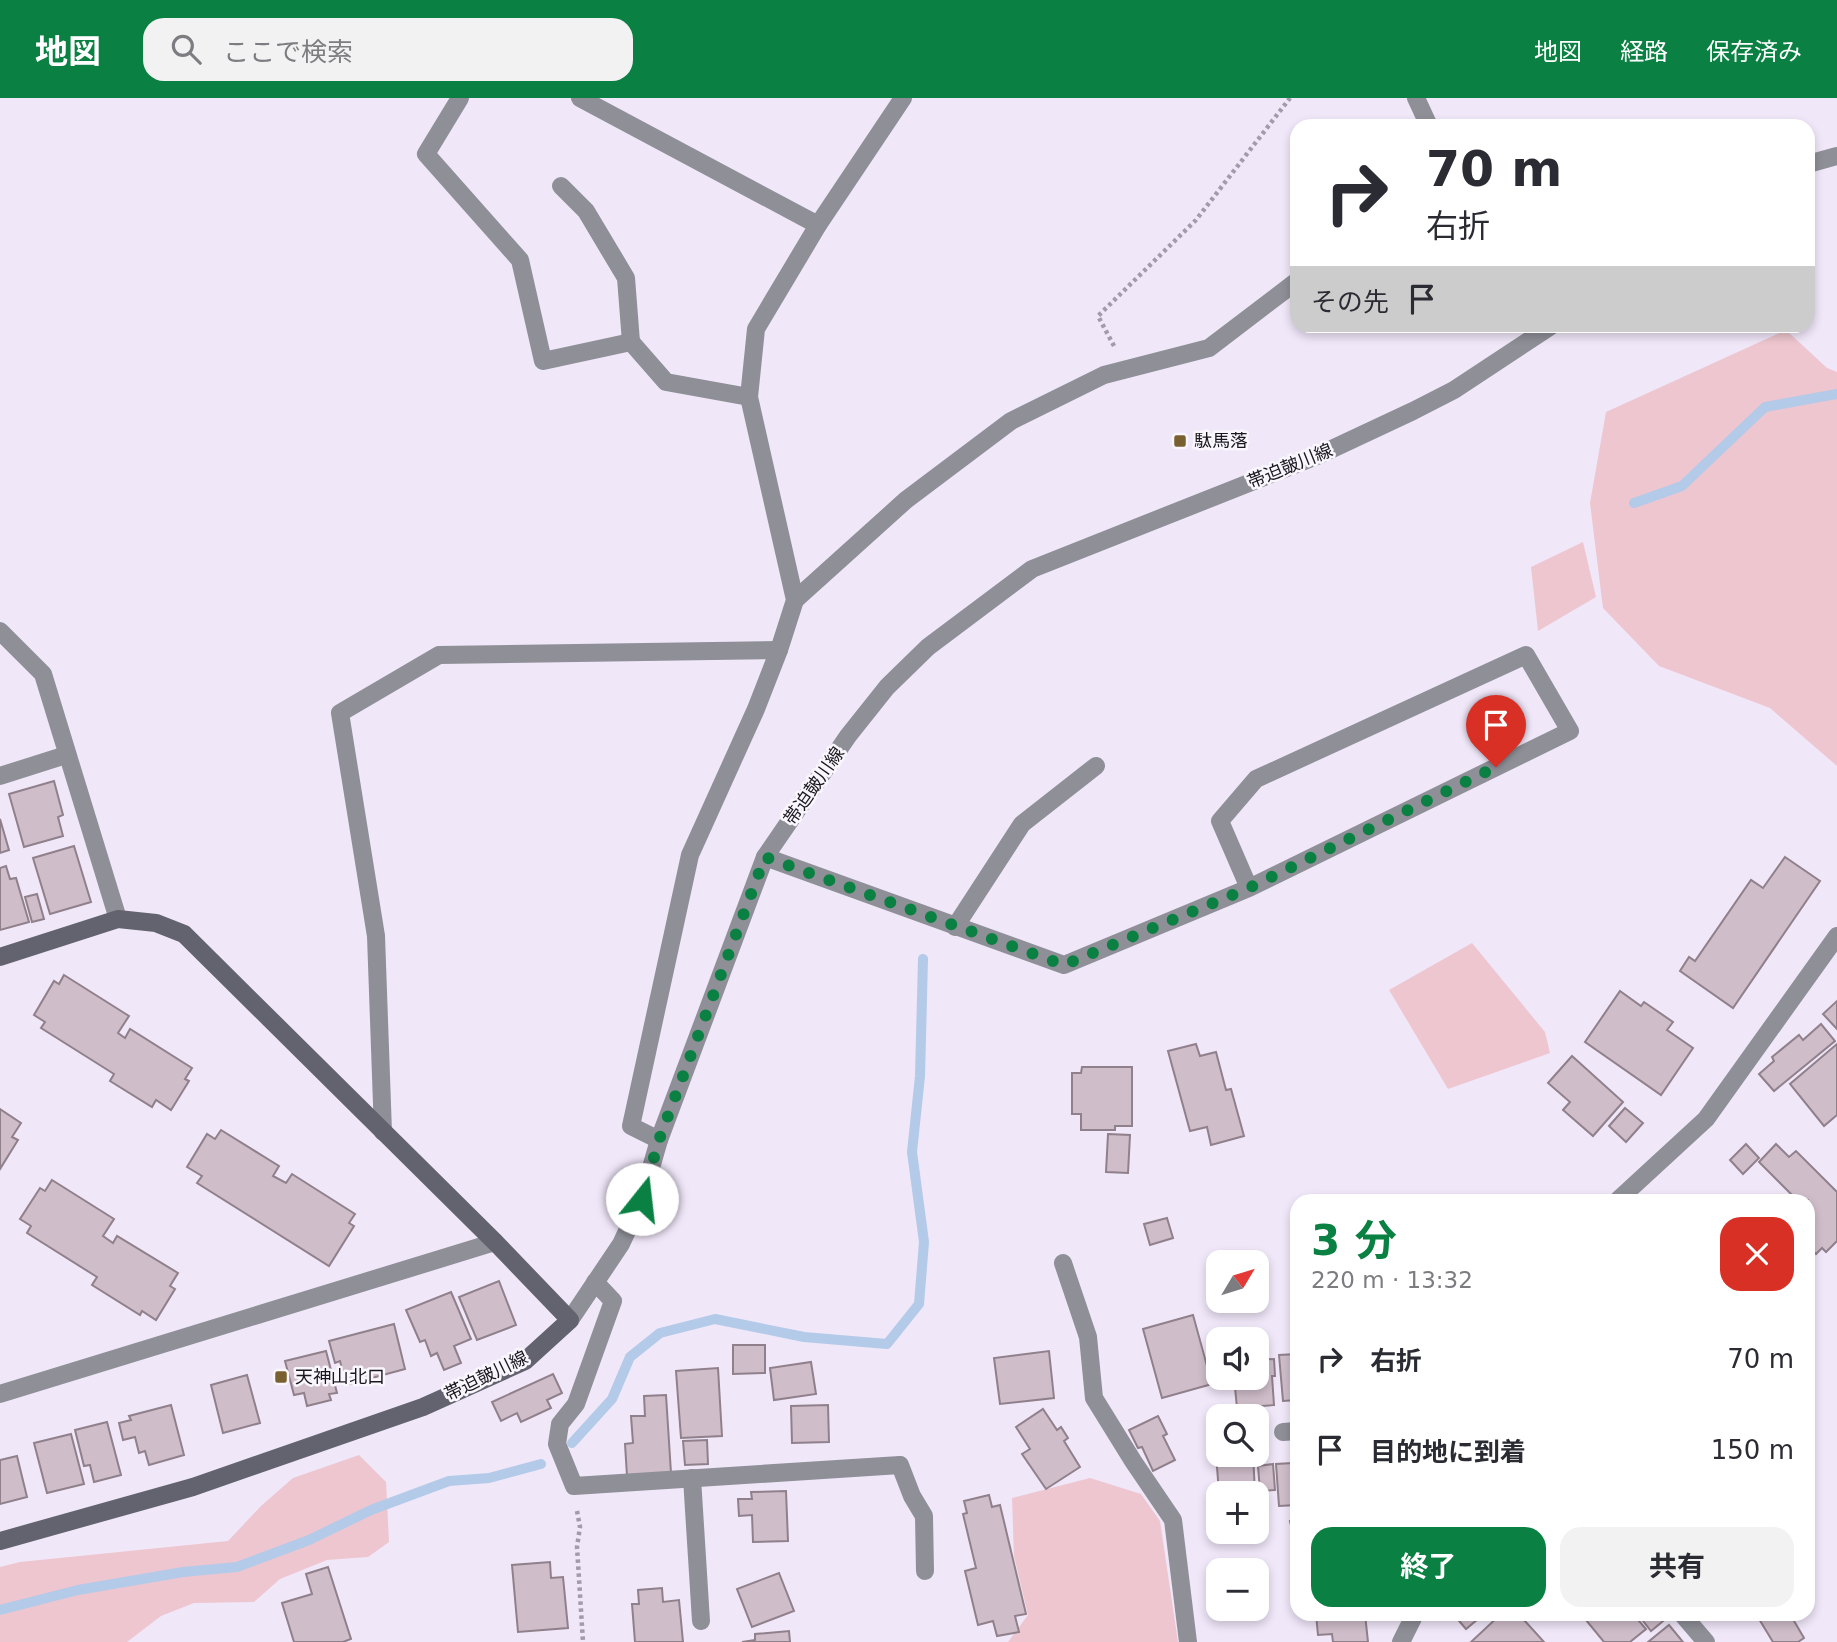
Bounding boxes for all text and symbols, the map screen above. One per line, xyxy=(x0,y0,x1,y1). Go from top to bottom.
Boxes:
search box xyxy=(143,18,633,81)
icon: search xyxy=(167,30,205,68)
text: 地図 xyxy=(35,32,101,71)
text: ここで検索 xyxy=(223,37,353,67)
text: 地図 xyxy=(1534,38,1582,66)
text: 経路 xyxy=(1620,38,1668,66)
text: 保存済み xyxy=(1706,38,1802,66)
text: 70 m xyxy=(1426,141,1562,198)
icon: right xyxy=(1311,147,1402,238)
text: 右折 xyxy=(1426,207,1490,245)
icon: arrive xyxy=(1403,280,1441,318)
text: その先 xyxy=(1311,287,1389,317)
place label: 駄馬落 xyxy=(1194,430,1248,451)
marker: 駄馬落 xyxy=(1172,433,1188,449)
street label: 帯迫皷川線 xyxy=(1244,439,1335,492)
pin xyxy=(1466,695,1526,767)
icon: arrive xyxy=(1477,706,1515,744)
street label: 帯迫皷川線 xyxy=(779,743,848,829)
position arrow xyxy=(605,1162,679,1236)
text: 3 分 xyxy=(1311,1216,1397,1265)
button: close xyxy=(1720,1217,1794,1291)
north arrow xyxy=(1206,1250,1269,1312)
map controls xyxy=(1206,1250,1269,1621)
text: 220 m · 13:32 xyxy=(1311,1267,1473,1293)
button: sound xyxy=(1206,1327,1269,1390)
icon: right xyxy=(1311,1340,1349,1378)
text: 70 m xyxy=(1727,1344,1794,1374)
street label: 帯迫皷川線 xyxy=(441,1346,531,1405)
text: 右折 xyxy=(1370,1346,1422,1376)
place label: 天神山北口 xyxy=(295,1366,385,1387)
marker: 天神山北口 xyxy=(273,1369,289,1385)
button: search xyxy=(1206,1404,1269,1467)
icon: arrive xyxy=(1311,1431,1349,1469)
text: 150 m xyxy=(1711,1435,1794,1465)
text: 目的地に到着 xyxy=(1370,1437,1526,1467)
button: + xyxy=(1206,1481,1269,1544)
button: 終了 xyxy=(1311,1527,1546,1607)
button: 共有 xyxy=(1560,1527,1794,1607)
button: − xyxy=(1206,1558,1269,1621)

